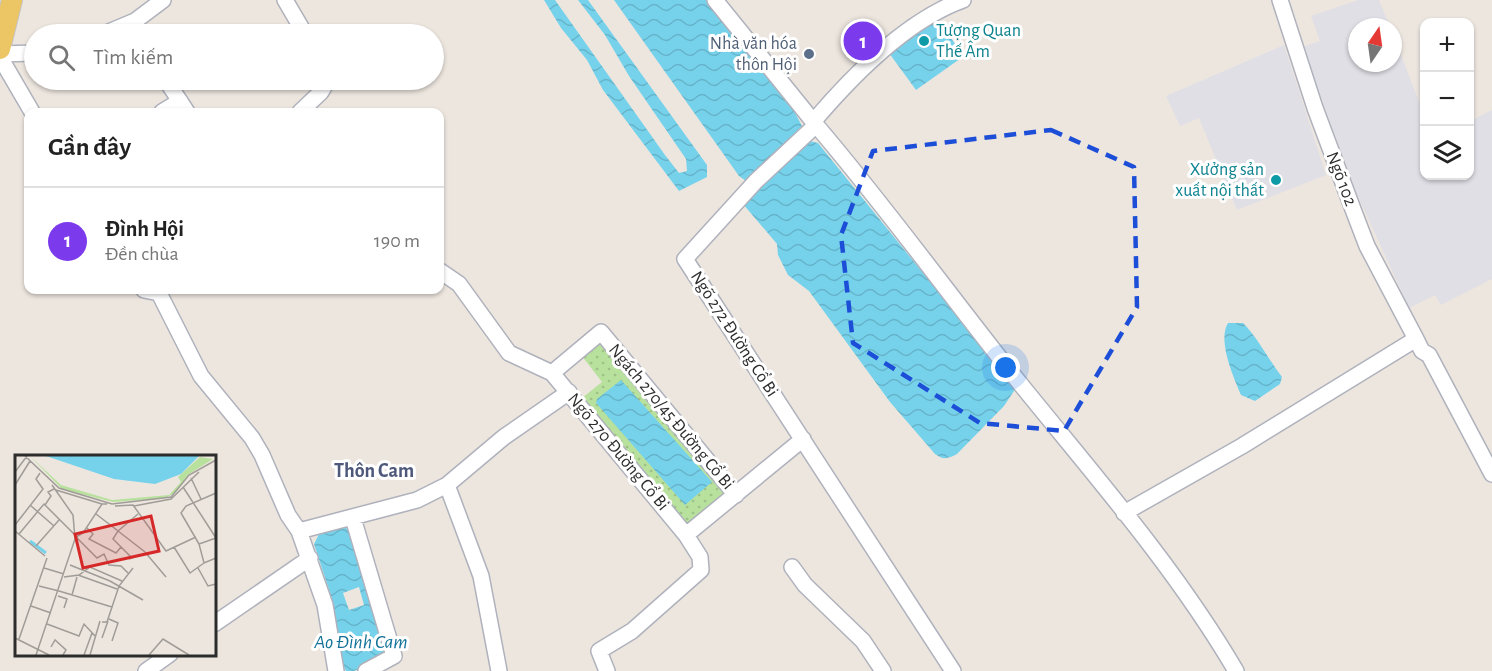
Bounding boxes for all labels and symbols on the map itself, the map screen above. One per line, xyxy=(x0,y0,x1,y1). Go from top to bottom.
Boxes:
pin: 1 xyxy=(844,18,882,63)
north arrow xyxy=(1348,18,1402,72)
place label: Tượng Quan Thế Âm xyxy=(936,22,1021,61)
marker: Tượng Quan Thế Âm xyxy=(917,34,931,48)
place label: Nhà văn hóa thôn Hội xyxy=(710,35,797,74)
marker: Nhà văn hóa thôn Hội xyxy=(802,47,816,61)
street label: Ngõ 102 xyxy=(1323,149,1359,209)
place label: Xưởng sản xuất nội thất xyxy=(1175,161,1264,200)
marker: Xưởng sản xuất nội thất xyxy=(1269,173,1283,187)
street label: Ngõ 272 Đường Cổ Bi xyxy=(687,267,783,400)
street label: Ngách 270/45 Đường Cổ Bi xyxy=(605,340,739,493)
your location xyxy=(991,353,1020,382)
street label: Ngõ 270 Đường Cổ Bi xyxy=(564,389,674,514)
inset map xyxy=(15,455,216,656)
district label: Thôn Cam xyxy=(334,461,414,481)
water label: Ao Đình Cam xyxy=(313,632,408,652)

